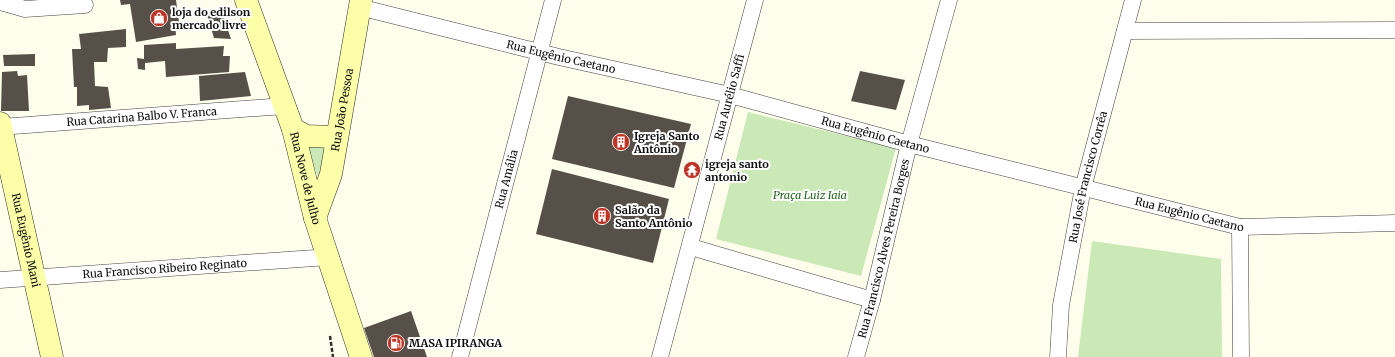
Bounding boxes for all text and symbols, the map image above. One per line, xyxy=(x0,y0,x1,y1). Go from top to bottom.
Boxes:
place label: loja do edilson mercado livre xyxy=(172,5,251,32)
shop icon: loja do edilson mercado livre xyxy=(149,8,169,28)
street label: Rua Eugênio Caetano xyxy=(505,37,617,76)
street label: Rua Aurélio Saffi xyxy=(711,52,747,142)
street label: Rua João Pessoa xyxy=(328,67,356,152)
street label: Rua Catarina Balbo V. Franca xyxy=(66,104,217,129)
street label: Rua José Francisco Corrêa xyxy=(1066,109,1110,244)
street label: Rua Eugênio Caetano xyxy=(820,113,932,156)
place label: Igreja Santo Antônio xyxy=(633,129,700,156)
street label: Rua Nove de Julho xyxy=(287,130,324,227)
building icon: Igreja Santo Antônio xyxy=(611,132,631,152)
street label: Rua Amália xyxy=(492,148,521,210)
place label: igreja santo antonio xyxy=(705,157,769,184)
street label: Rua Francisco Alves Pereira Borges xyxy=(855,157,912,340)
temple icon: igreja santo antonio xyxy=(682,160,702,180)
park label: Praça Luiz Iaia xyxy=(773,188,847,202)
street label: Rua Eugênio Mani xyxy=(9,192,43,289)
street label: Rua Eugênio Caetano xyxy=(1134,194,1244,234)
place label: Salão da Santo Antônio xyxy=(615,203,693,230)
building icon: Salão da Santo Antônio xyxy=(592,206,612,226)
street label: Rua Francisco Ribeiro Reginato xyxy=(82,256,248,281)
fuel station icon: MASA IPIRANGA xyxy=(386,333,406,353)
place label: MASA IPIRANGA xyxy=(409,336,502,350)

